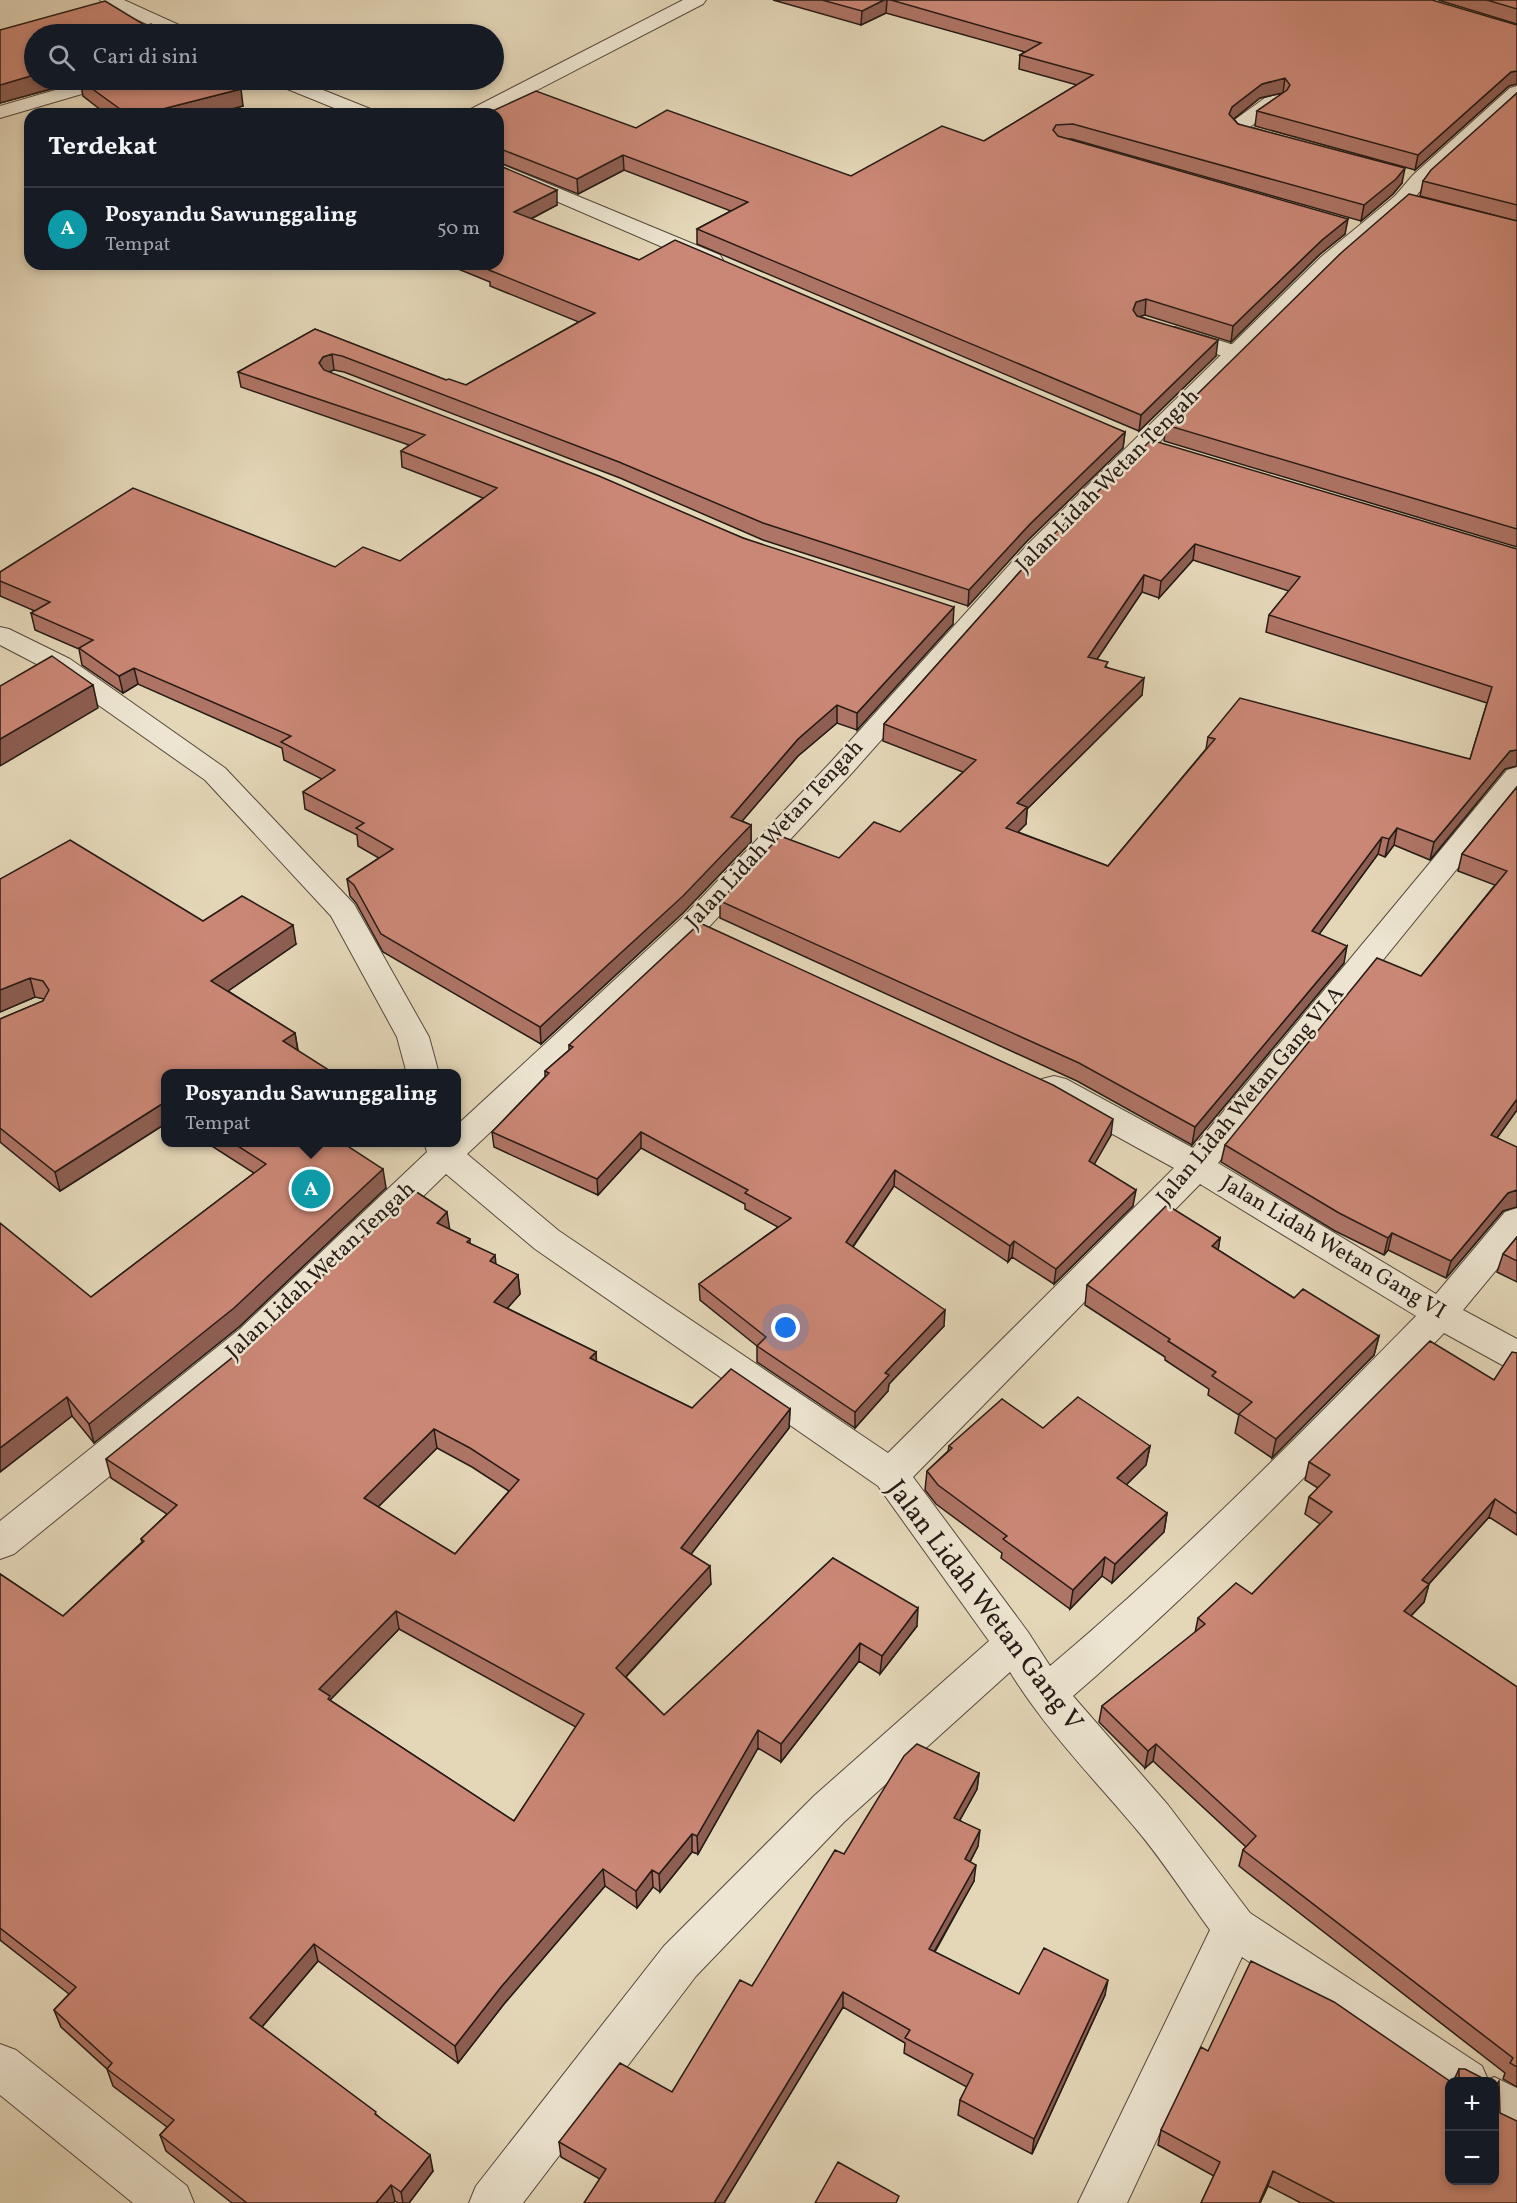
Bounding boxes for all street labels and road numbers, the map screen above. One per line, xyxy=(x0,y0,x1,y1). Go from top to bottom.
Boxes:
street label: Jalan Lidah Wetan Tengah xyxy=(1009,382,1207,580)
street label: Jalan Lidah Wetan Tengah xyxy=(679,733,871,937)
street label: Jalan Lidah Wetan Gang VI A xyxy=(1150,980,1352,1212)
street label: Jalan Lidah Wetan Gang VI xyxy=(1215,1168,1451,1328)
street label: Jalan Lidah Wetan Tengah xyxy=(219,1175,423,1367)
street label: Jalan Lidah Wetan Gang V xyxy=(877,1472,1091,1740)

